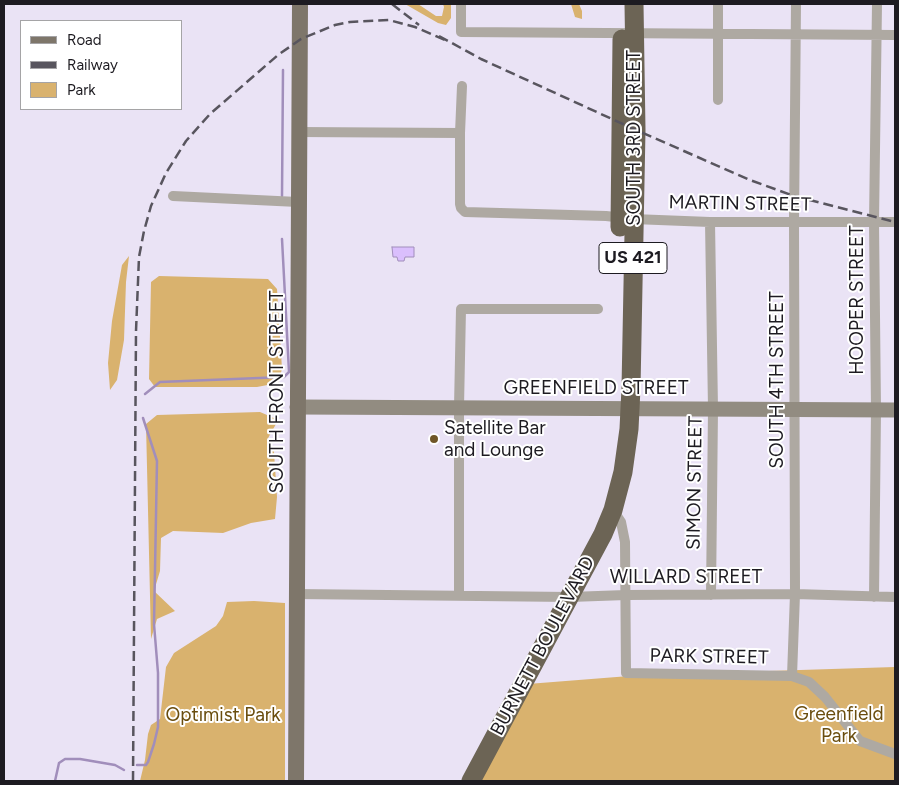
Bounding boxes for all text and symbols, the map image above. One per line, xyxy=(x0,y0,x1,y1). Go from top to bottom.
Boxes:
legend xyxy=(20,20,182,110)
text: Road xyxy=(67,31,102,49)
street label: SOUTH 3RD STREET xyxy=(623,50,645,226)
text: Railway xyxy=(67,56,118,74)
text: Park xyxy=(67,81,96,99)
street label: MARTIN STREET xyxy=(668,191,812,217)
street label: HOOPER STREET xyxy=(846,225,868,375)
road number: US 421 xyxy=(599,242,667,274)
street label: SOUTH FRONT STREET xyxy=(266,291,288,493)
street label: SOUTH 4TH STREET xyxy=(766,291,788,469)
street label: GREENFIELD STREET xyxy=(504,377,688,399)
street label: SIMON STREET xyxy=(682,416,708,550)
place label: Satellite Bar and Lounge xyxy=(444,417,546,461)
marker: Satellite Bar and Lounge xyxy=(428,433,440,445)
street label: BURNETT BOULEVARD xyxy=(486,553,600,739)
street label: WILLARD STREET xyxy=(610,566,762,588)
street label: PARK STREET xyxy=(649,645,769,669)
park label: Greenfield Park xyxy=(794,703,884,747)
park label: Optimist Park xyxy=(165,704,281,726)

